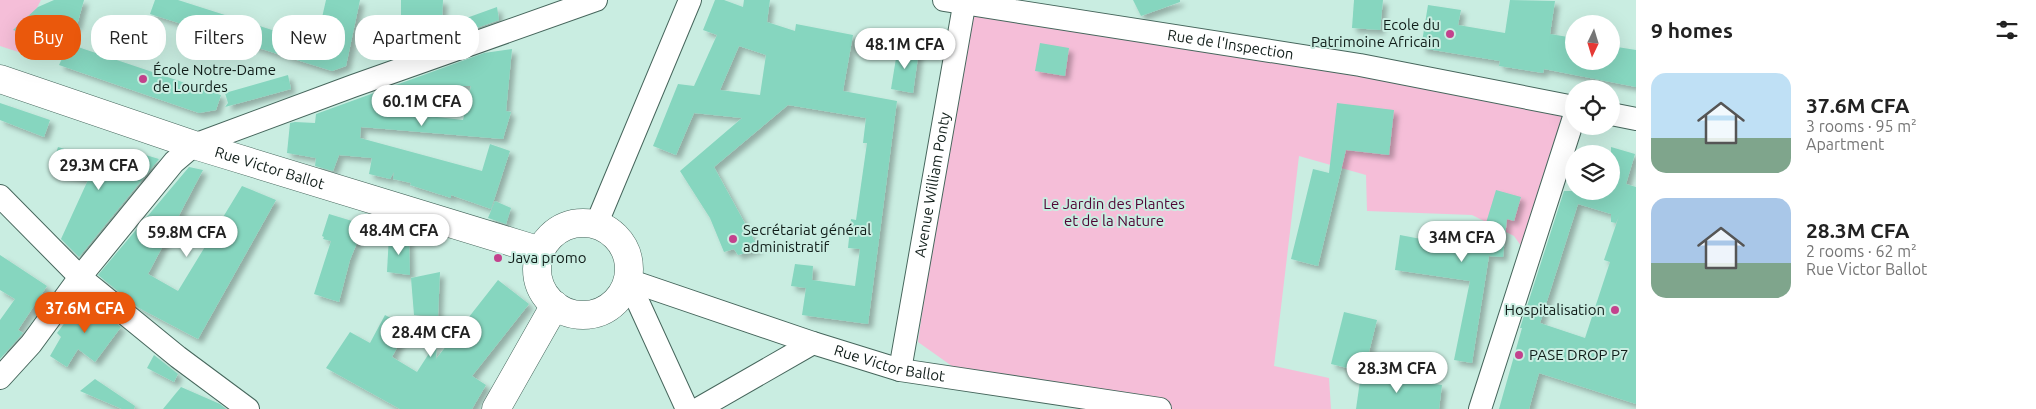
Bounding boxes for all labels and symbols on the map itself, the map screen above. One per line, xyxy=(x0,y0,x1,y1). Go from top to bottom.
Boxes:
north arrow xyxy=(1565,15,1620,70)
place label: Ecole du Patrimoine Africain xyxy=(1311,16,1440,50)
street label: Rue de l'Inspection xyxy=(1166,26,1295,63)
pin: 48.1M CFA xyxy=(848,28,962,70)
marker: Ecole du Patrimoine Africain xyxy=(1444,28,1456,40)
place label: École Notre-Dame de Lourdes xyxy=(153,61,276,95)
marker: École Notre-Dame de Lourdes xyxy=(137,73,149,85)
pin: 60.1M CFA xyxy=(365,84,479,127)
street label: Avenue William Ponty xyxy=(911,111,953,259)
street label: Rue Victor Ballot xyxy=(213,143,327,192)
pin: 29.3M CFA xyxy=(42,148,156,191)
park label: Le Jardin des Plantes et de la Nature xyxy=(1043,195,1185,229)
pin: 48.4M CFA xyxy=(342,214,456,256)
pin: 59.8M CFA xyxy=(130,216,244,258)
pin: 34M CFA xyxy=(1416,220,1508,263)
place label: Secrétariat général administratif xyxy=(743,221,871,255)
marker: Secrétariat général administratif xyxy=(727,233,739,245)
place label: Java promo xyxy=(508,249,586,266)
marker: Java promo xyxy=(492,252,504,264)
pin: 37.6M CFA xyxy=(28,292,142,334)
place label: Hospitalisation xyxy=(1505,301,1605,318)
marker: Hospitalisation xyxy=(1609,304,1621,316)
pin: 28.4M CFA xyxy=(374,316,488,358)
street label: Rue Victor Ballot xyxy=(832,341,946,385)
place label: PASE DROP P7 xyxy=(1529,346,1628,363)
marker: PASE DROP P7 xyxy=(1513,349,1525,361)
pin: 28.3M CFA xyxy=(1340,352,1454,394)

